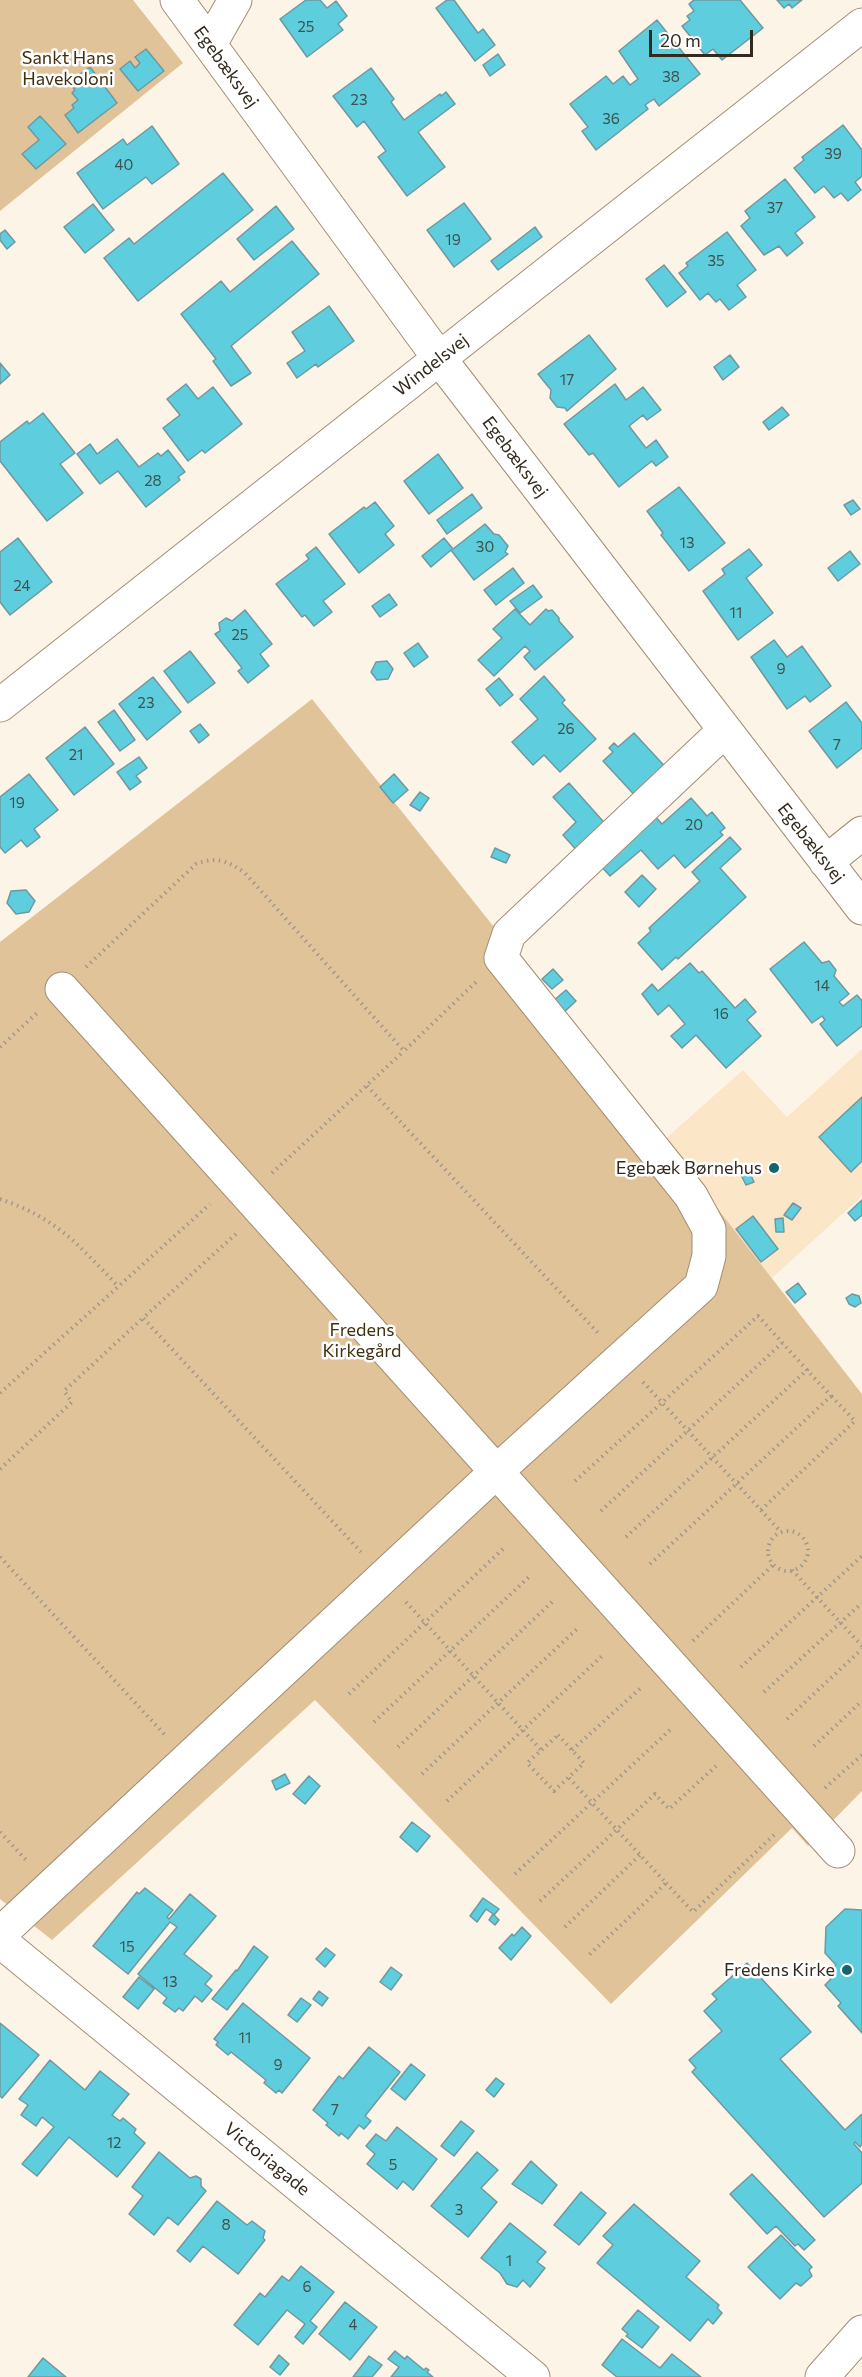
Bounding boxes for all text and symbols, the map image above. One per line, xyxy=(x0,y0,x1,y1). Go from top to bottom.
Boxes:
house number: 25 xyxy=(298,18,314,36)
scale bar xyxy=(652,18,756,56)
street label: Egebæksvej xyxy=(189,22,263,112)
text: 20 m xyxy=(660,29,701,51)
park label: Sankt Hans Havekoloni xyxy=(22,47,114,90)
house number: 38 xyxy=(662,68,680,86)
house number: 23 xyxy=(351,91,367,109)
house number: 36 xyxy=(602,110,620,128)
house number: 39 xyxy=(824,145,842,163)
house number: 40 xyxy=(115,156,133,174)
house number: 37 xyxy=(767,199,783,217)
house number: 19 xyxy=(445,231,461,249)
house number: 35 xyxy=(707,252,725,270)
street label: Windelsvej xyxy=(389,329,473,401)
house number: 17 xyxy=(560,371,574,389)
street label: Egebæksvej xyxy=(478,412,552,502)
house number: 28 xyxy=(144,472,162,490)
house number: 13 xyxy=(680,534,694,552)
house number: 30 xyxy=(476,538,494,556)
house number: 24 xyxy=(13,577,31,595)
house number: 11 xyxy=(730,604,742,622)
house number: 25 xyxy=(232,626,248,644)
house number: 9 xyxy=(776,660,786,678)
house number: 23 xyxy=(138,694,154,712)
house number: 26 xyxy=(557,720,575,738)
house number: 7 xyxy=(833,736,841,754)
house number: 21 xyxy=(69,746,83,764)
house number: 19 xyxy=(9,794,25,812)
street label: Egebæksvej xyxy=(773,799,849,887)
house number: 20 xyxy=(685,816,703,834)
house number: 14 xyxy=(814,977,830,995)
house number: 16 xyxy=(713,1005,729,1023)
place label: Egebæk Børnehus xyxy=(616,1157,762,1179)
marker: Egebæk Børnehus xyxy=(767,1161,781,1175)
park label: Fredens Kirkegård xyxy=(323,1319,401,1362)
house number: 15 xyxy=(119,1938,135,1956)
place label: Fredens Kirke xyxy=(724,1959,835,1981)
marker: Fredens Kirke xyxy=(840,1963,854,1977)
house number: 13 xyxy=(163,1973,177,1991)
house number: 11 xyxy=(239,2029,251,2047)
house number: 9 xyxy=(273,2056,283,2074)
house number: 7 xyxy=(331,2101,339,2119)
street label: Victoriagade xyxy=(220,2118,314,2200)
house number: 12 xyxy=(107,2134,121,2152)
house number: 5 xyxy=(389,2156,397,2174)
house number: 3 xyxy=(455,2201,463,2219)
house number: 8 xyxy=(221,2216,231,2234)
house number: 1 xyxy=(506,2252,512,2270)
house number: 6 xyxy=(302,2278,312,2296)
house number: 4 xyxy=(349,2316,357,2334)

